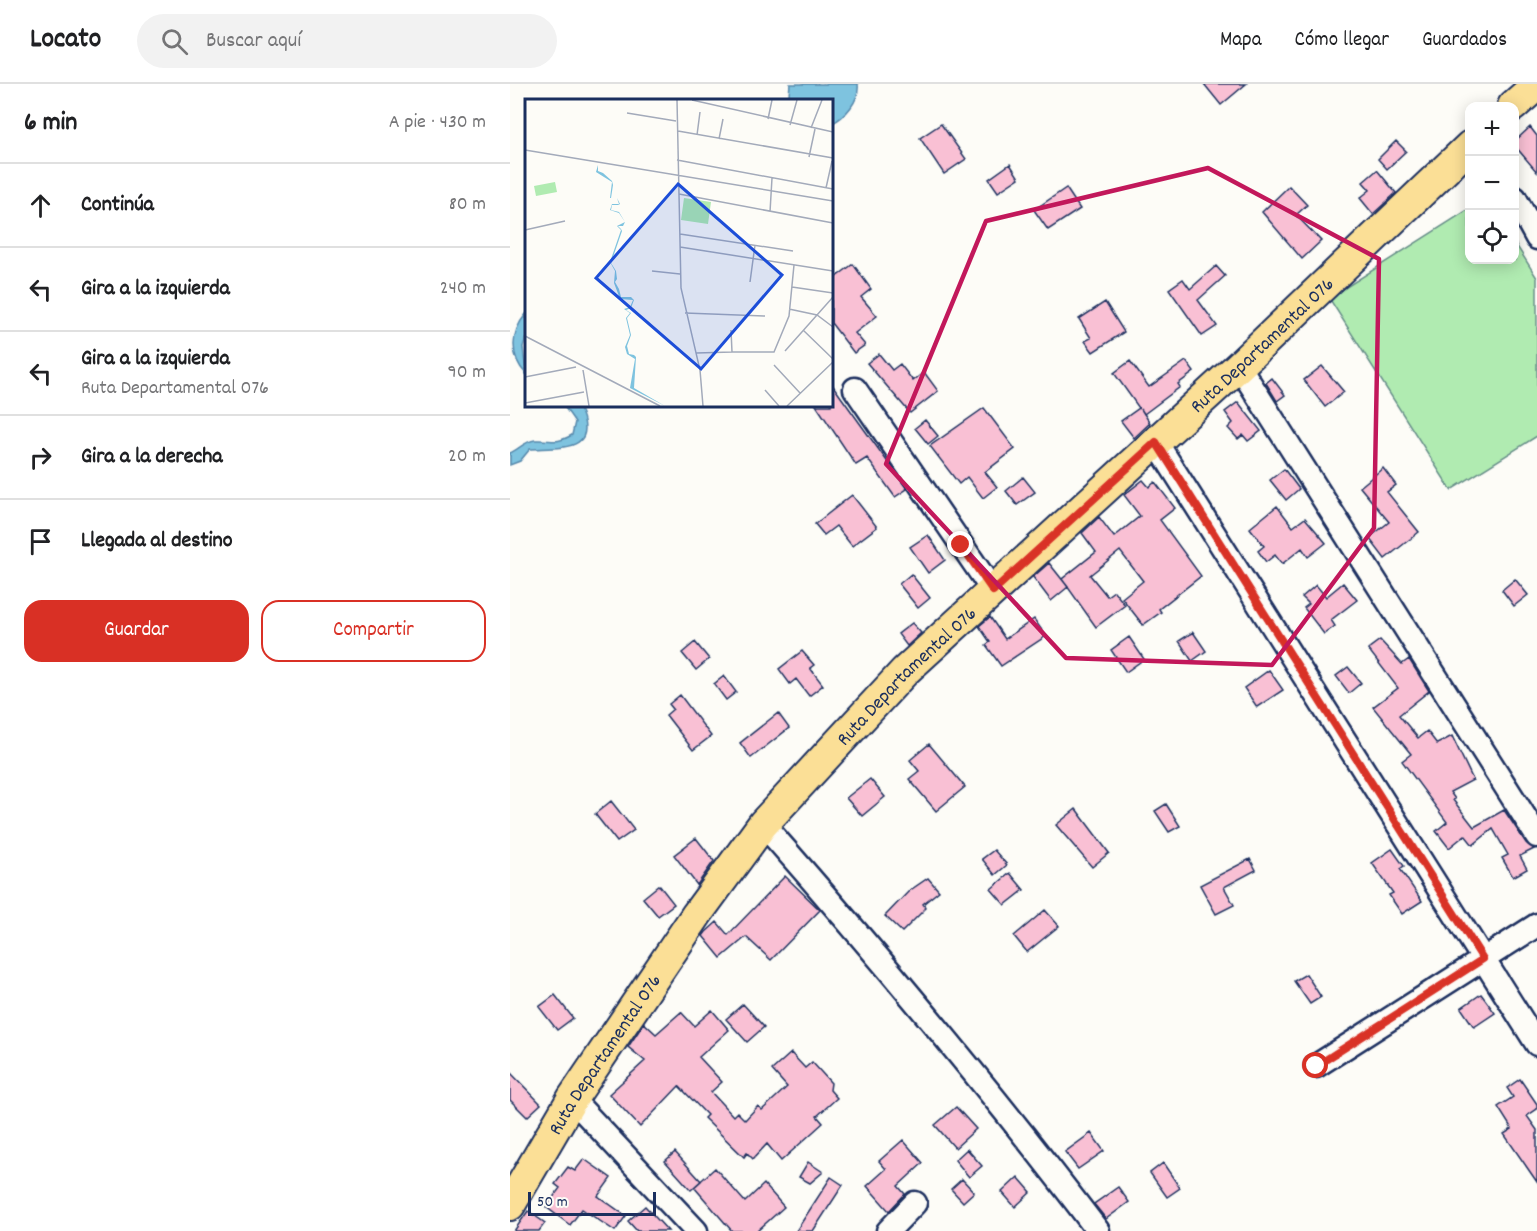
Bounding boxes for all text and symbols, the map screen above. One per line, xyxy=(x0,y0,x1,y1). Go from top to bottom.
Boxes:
search box xyxy=(137,14,557,68)
text: Locato xyxy=(30,21,101,61)
icon: search xyxy=(158,25,191,58)
text: Buscar aquí xyxy=(206,26,301,57)
text: Mapa xyxy=(1220,26,1262,56)
text: Cómo llegar xyxy=(1295,26,1389,56)
text: Guardados xyxy=(1422,26,1507,56)
inset map xyxy=(525,99,832,406)
map controls xyxy=(1465,102,1519,264)
button: + xyxy=(1465,102,1519,156)
text: 6 min xyxy=(24,105,77,142)
text: A pie · 430 m xyxy=(389,109,486,137)
button: − xyxy=(1465,156,1519,210)
icon: ahead xyxy=(24,189,57,222)
text: Continúa xyxy=(81,190,154,221)
text: 80 m xyxy=(449,191,486,219)
button: locate xyxy=(1465,210,1519,264)
street label: Ruta Departamental 076 xyxy=(1185,272,1341,421)
icon: left xyxy=(24,273,57,306)
text: Gira a la izquierda xyxy=(81,274,230,305)
text: 240 m xyxy=(440,275,486,303)
text: Gira a la izquierda xyxy=(81,344,230,375)
icon: left xyxy=(24,357,57,390)
text: 90 m xyxy=(448,359,486,387)
text: Ruta Departamental 076 xyxy=(81,375,269,403)
icon: right xyxy=(24,441,57,474)
text: Gira a la derecha xyxy=(81,442,223,473)
text: 20 m xyxy=(448,443,486,471)
icon: arrive xyxy=(24,525,57,558)
text: Llegada al destino xyxy=(81,526,233,557)
route end xyxy=(947,531,973,557)
button: Guardar xyxy=(24,600,249,662)
button: Compartir xyxy=(261,600,486,662)
street label: Ruta Departamental 076 xyxy=(831,601,984,753)
street label: Ruta Departamental 076 xyxy=(543,969,670,1141)
route start xyxy=(1302,1052,1328,1078)
scale bar xyxy=(528,1189,656,1216)
text: 50 m xyxy=(537,1191,568,1214)

